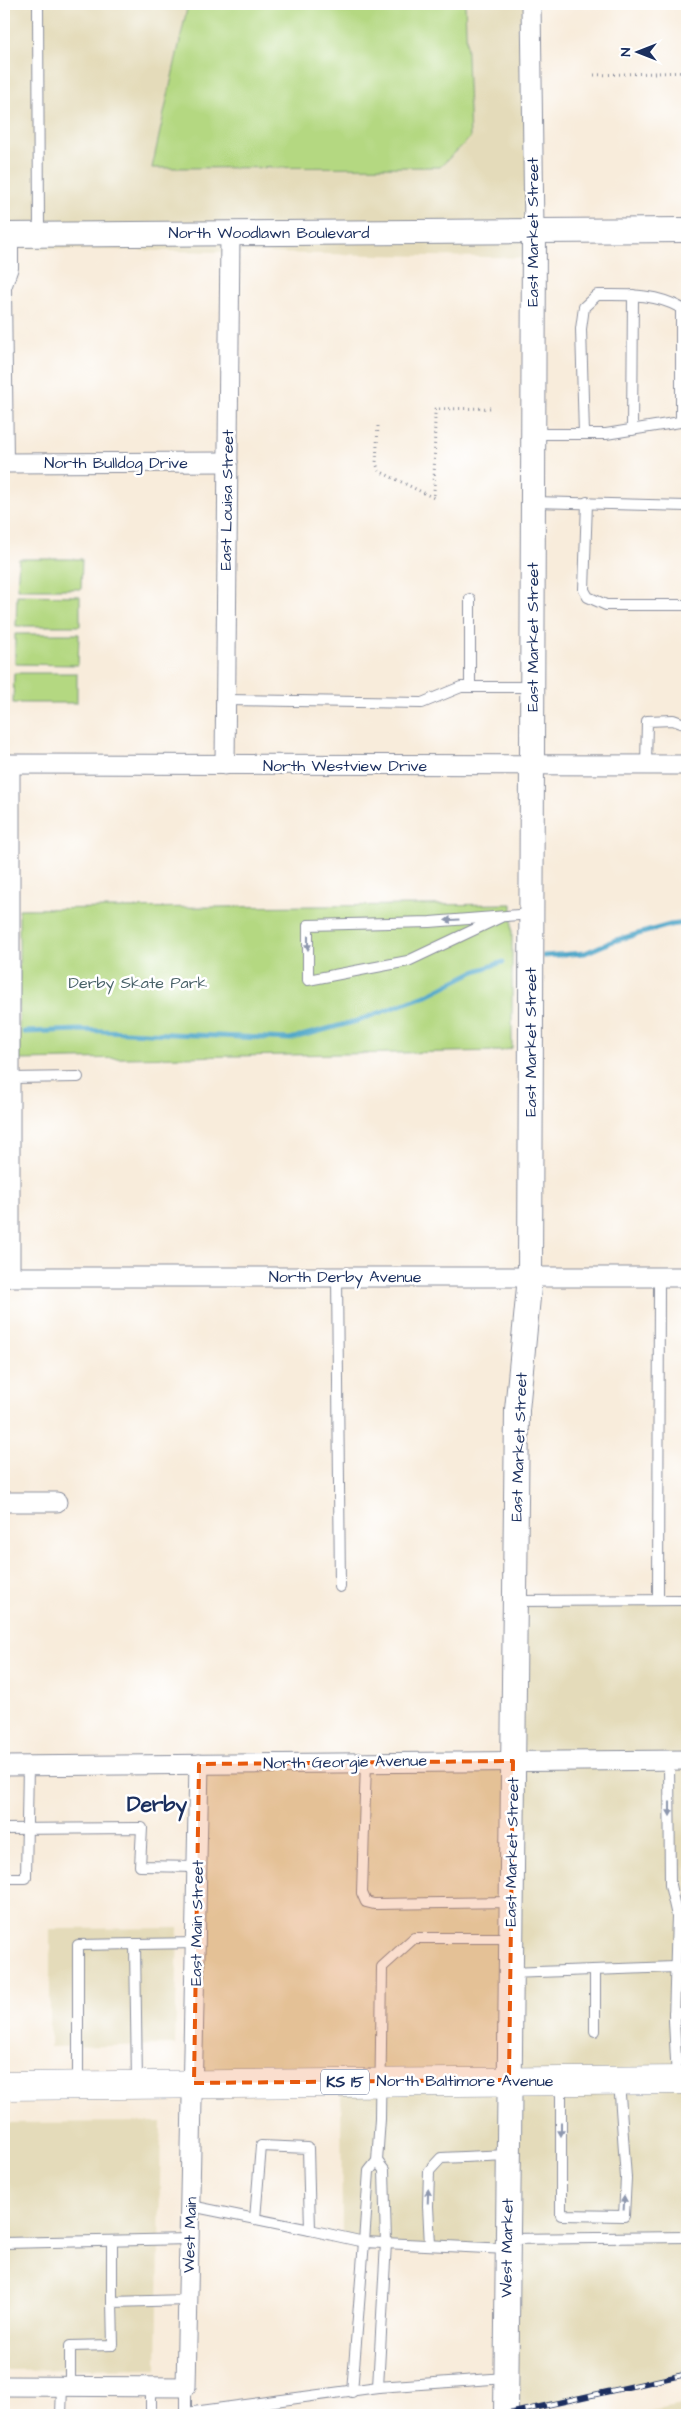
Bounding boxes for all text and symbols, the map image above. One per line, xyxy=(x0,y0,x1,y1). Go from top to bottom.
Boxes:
north arrow xyxy=(614,28,664,78)
text: N xyxy=(616,47,636,56)
street label: East Market Street xyxy=(522,157,544,307)
street label: North Woodlawn Boulevard xyxy=(168,222,370,244)
street label: East Louisa Street xyxy=(215,429,239,571)
street label: North Bulldog Drive xyxy=(44,452,188,475)
street label: East Market Street xyxy=(522,562,544,712)
street label: North Westview Drive xyxy=(263,755,427,777)
one-way arrow xyxy=(444,917,460,925)
one-way arrow xyxy=(304,935,312,951)
street label: East Market Street xyxy=(520,967,542,1117)
park label: Derby Skate Park xyxy=(69,972,208,995)
street label: North Derby Avenue xyxy=(269,1266,422,1289)
street label: East Market Street xyxy=(505,1371,533,1522)
street label: North Georgie Avenue xyxy=(263,1750,428,1775)
street label: East Market Street xyxy=(500,1777,524,1927)
district label: Derby xyxy=(127,1790,187,1822)
one-way arrow xyxy=(666,1801,674,1817)
street label: East Main Street xyxy=(185,1859,209,1986)
road number: KS 15 xyxy=(321,2070,369,2094)
street label: North Baltimore Avenue xyxy=(377,2070,554,2092)
one-way arrow xyxy=(557,2121,565,2137)
one-way arrow xyxy=(424,2188,432,2204)
one-way arrow xyxy=(621,2195,629,2211)
street label: West Main xyxy=(178,2196,202,2274)
street label: West Market xyxy=(495,2197,519,2298)

